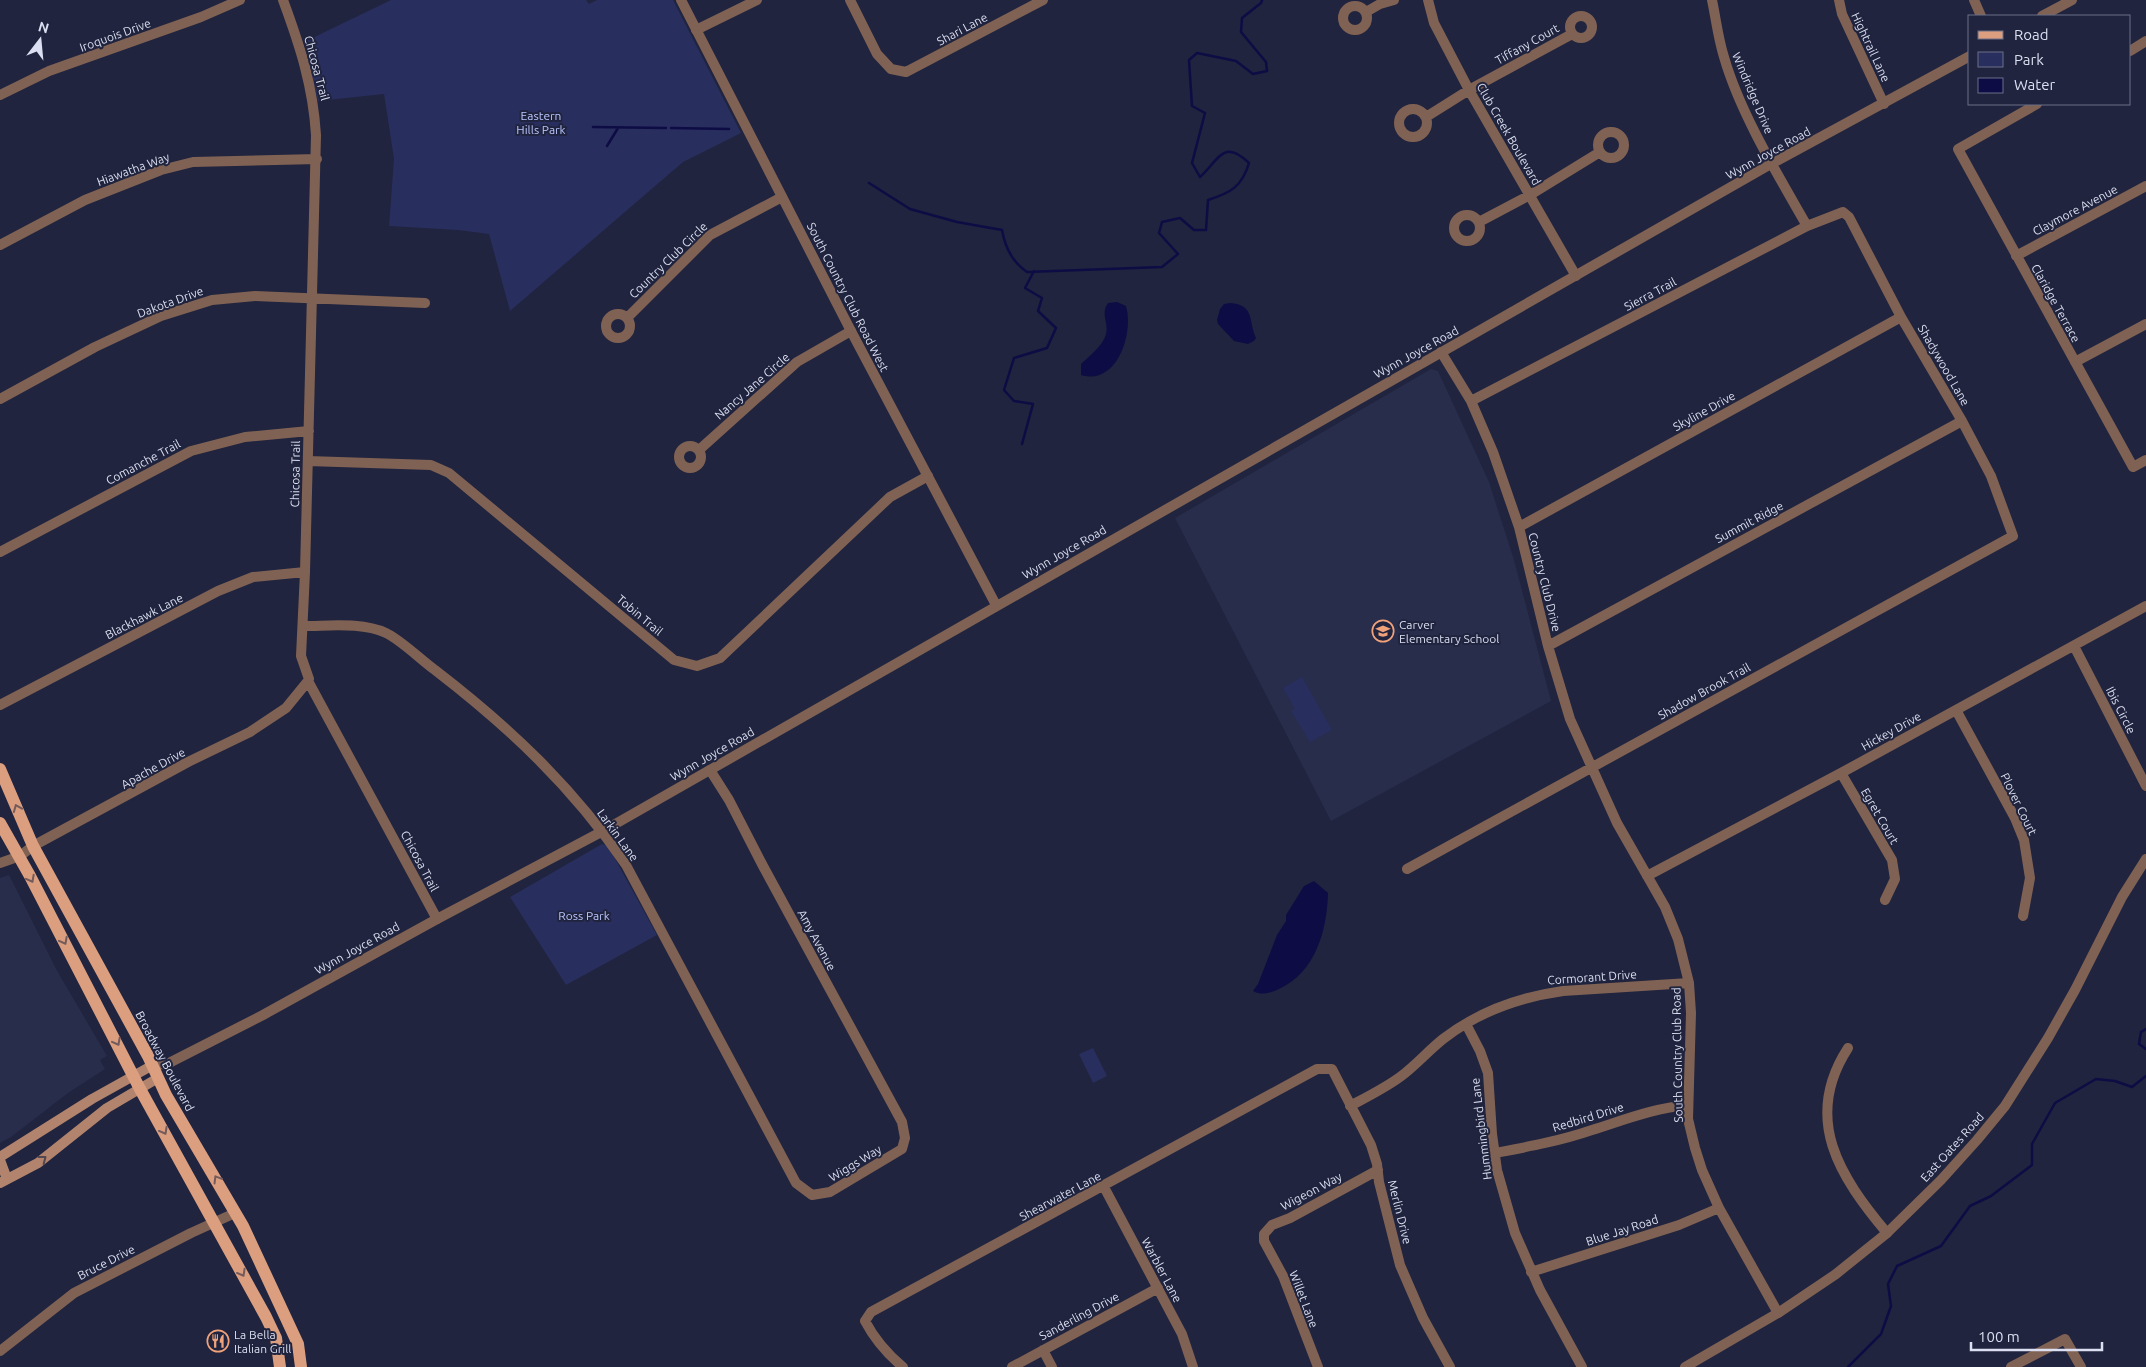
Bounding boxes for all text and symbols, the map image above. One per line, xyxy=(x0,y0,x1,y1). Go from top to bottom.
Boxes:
street label: Shari Lane xyxy=(935,10,989,48)
street label: Hightrail Lane xyxy=(1849,10,1893,84)
north arrow xyxy=(15,15,65,65)
legend xyxy=(1968,15,2131,105)
street label: Iroquois Drive xyxy=(78,16,152,54)
text: N xyxy=(36,18,51,37)
street label: Tiffany Court xyxy=(1493,21,1561,67)
text: Road xyxy=(2014,26,2049,43)
street label: Chicosa Trail xyxy=(302,34,332,102)
street label: Windridge Drive xyxy=(1730,50,1776,136)
text: Park xyxy=(2014,51,2044,68)
text: Water xyxy=(2014,76,2055,93)
street label: Club Creek Boulevard xyxy=(1474,81,1544,187)
park label: Eastern Hills Park xyxy=(516,109,566,136)
street label: Wynn Joyce Road xyxy=(1723,124,1813,182)
street label: Hiawatha Way xyxy=(95,150,171,188)
street label: Claymore Avenue xyxy=(2030,182,2120,238)
street label: Country Club Circle xyxy=(626,219,710,301)
street label: South Country Club Road West xyxy=(805,220,892,374)
street label: Claridge Terrace xyxy=(2029,262,2083,344)
street label: Sierra Trail xyxy=(1622,275,1678,313)
street label: Dakota Drive xyxy=(135,284,205,320)
street label: Shadywood Lane xyxy=(1916,322,1972,408)
street label: Wynn Joyce Road xyxy=(1371,323,1461,381)
street label: Nancy Jane Circle xyxy=(712,350,792,422)
street label: Skyline Drive xyxy=(1671,389,1737,433)
street label: Comanche Trail xyxy=(103,437,183,487)
street label: Chicosa Trail xyxy=(288,440,302,508)
street label: Summit Ridge xyxy=(1713,499,1785,545)
street label: Wynn Joyce Road xyxy=(1020,523,1108,581)
street label: Country Club Drive xyxy=(1526,531,1564,633)
street label: Blackhawk Lane xyxy=(103,591,185,641)
street label: Tobin Trail xyxy=(614,592,666,638)
place label: Carver Elementary School xyxy=(1399,618,1499,645)
school or university icon: Carver Elementary School xyxy=(1371,619,1395,643)
street label: Shadow Brook Trail xyxy=(1656,660,1752,722)
street label: Ibis Circle xyxy=(2104,684,2138,736)
street label: Hickey Drive xyxy=(1859,709,1923,753)
street label: Wynn Joyce Road xyxy=(668,725,756,783)
street label: Apache Drive xyxy=(119,745,187,791)
street label: Plover Court xyxy=(1998,771,2040,837)
street label: Egret Court xyxy=(1859,786,1901,847)
one-way arrow xyxy=(12,804,23,813)
street label: Larkin Lane xyxy=(595,806,641,864)
street label: Chicosa Trail xyxy=(399,828,441,894)
one-way arrow xyxy=(25,874,35,883)
street label: Amy Avenue xyxy=(796,907,838,973)
park label: Ross Park xyxy=(558,909,610,922)
street label: Wynn Joyce Road xyxy=(312,919,402,977)
one-way arrow xyxy=(58,936,68,945)
street label: Cormorant Drive xyxy=(1547,967,1637,987)
street label: South Country Club Road xyxy=(1669,987,1685,1123)
street label: Broadway Boulevard xyxy=(133,1009,197,1113)
one-way arrow xyxy=(110,1036,120,1045)
street label: Hummingbird Lane xyxy=(1468,1077,1494,1181)
street label: Redbird Drive xyxy=(1551,1100,1625,1134)
street label: East Oates Road xyxy=(1918,1110,1986,1184)
one-way arrow xyxy=(157,1126,167,1135)
street label: Wiggs Way xyxy=(826,1142,884,1184)
one-way arrow xyxy=(37,1156,47,1165)
street label: Shearwater Lane xyxy=(1017,1169,1103,1223)
street label: Wigeon Way xyxy=(1278,1169,1344,1213)
one-way arrow xyxy=(213,1176,223,1185)
street label: Merlin Drive xyxy=(1386,1179,1414,1245)
street label: Blue Jay Road xyxy=(1584,1212,1660,1248)
street label: Warbler Lane xyxy=(1139,1235,1185,1305)
street label: Bruce Drive xyxy=(75,1242,137,1282)
one-way arrow xyxy=(236,1268,246,1277)
street label: Willet Lane xyxy=(1287,1268,1321,1330)
street label: Sanderling Drive xyxy=(1037,1289,1121,1343)
scale bar xyxy=(1971,1320,2102,1352)
place label: La Bella Italian Grill xyxy=(234,1328,291,1355)
text: 100 m xyxy=(1978,1328,2020,1345)
restaurant icon: La Bella Italian Grill xyxy=(206,1329,230,1353)

